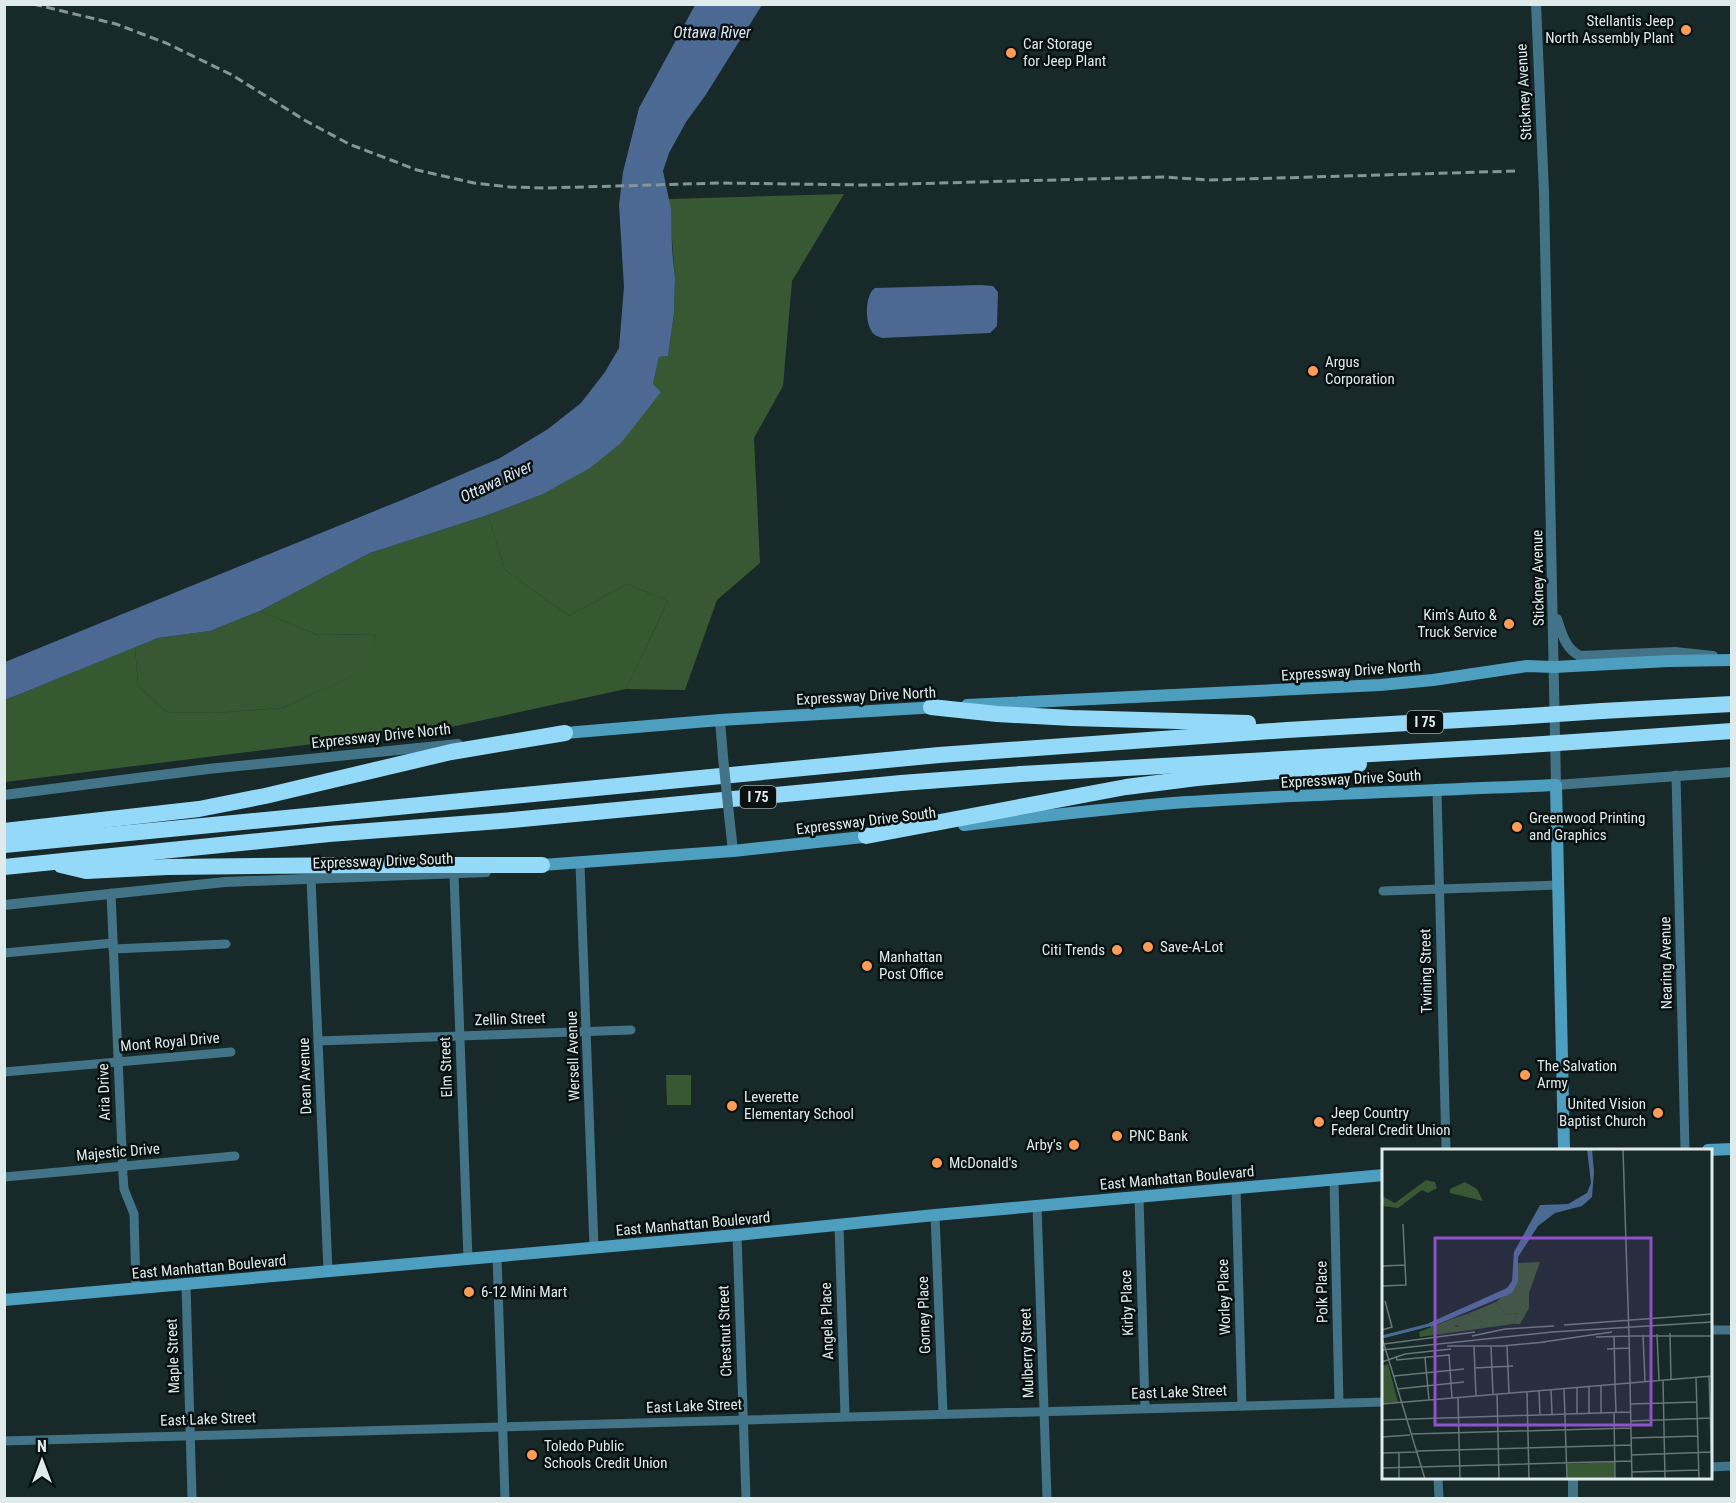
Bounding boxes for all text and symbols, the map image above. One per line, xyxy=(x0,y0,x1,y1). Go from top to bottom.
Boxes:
place label: Stellantis Jeep North Assembly Plant xyxy=(1545,12,1674,47)
water label: Ottawa River xyxy=(673,23,752,42)
marker: Stellantis Jeep North Assembly Plant xyxy=(1679,23,1693,37)
place label: Car Storage for Jeep Plant xyxy=(1023,35,1106,70)
street label: Stickney Avenue xyxy=(1512,43,1536,141)
marker: Car Storage for Jeep Plant xyxy=(1004,46,1018,60)
place label: Argus Corporation xyxy=(1325,353,1395,388)
marker: Argus Corporation xyxy=(1306,364,1320,378)
water label: Ottawa River xyxy=(457,456,536,506)
street label: Stickney Avenue xyxy=(1528,530,1548,626)
place label: Kim's Auto & Truck Service xyxy=(1417,606,1498,641)
marker: Kim's Auto & Truck Service xyxy=(1502,617,1516,631)
street label: Expressway Drive North xyxy=(1281,657,1421,685)
street label: Expressway Drive North xyxy=(796,683,936,709)
road number: I 75 xyxy=(1407,711,1443,733)
street label: Expressway Drive North xyxy=(310,720,452,752)
street label: Expressway Drive South xyxy=(1280,766,1422,792)
road number: I 75 xyxy=(740,786,776,808)
street label: Expressway Drive South xyxy=(795,803,937,839)
place label: Greenwood Printing and Graphics xyxy=(1529,809,1645,844)
marker: Greenwood Printing and Graphics xyxy=(1510,820,1524,834)
street label: Expressway Drive South xyxy=(312,850,454,872)
street label: Nearing Avenue xyxy=(1656,916,1676,1010)
street label: Twining Street xyxy=(1416,929,1436,1013)
place label: Save-A-Lot xyxy=(1160,938,1223,956)
marker: Save-A-Lot xyxy=(1141,940,1155,954)
place label: Citi Trends xyxy=(1042,941,1105,959)
marker: Citi Trends xyxy=(1110,943,1124,957)
place label: Manhattan Post Office xyxy=(879,948,944,983)
marker: Manhattan Post Office xyxy=(860,959,874,973)
street label: Zellin Street xyxy=(474,1009,546,1029)
street label: Wersell Avenue xyxy=(562,1011,584,1101)
street label: Mont Royal Drive xyxy=(120,1029,220,1055)
street label: Elm Street xyxy=(436,1036,456,1098)
street label: Dean Avenue xyxy=(295,1037,315,1115)
place label: The Salvation Army xyxy=(1537,1057,1617,1092)
street label: Aria Drive xyxy=(94,1063,114,1121)
marker: The Salvation Army xyxy=(1518,1068,1532,1082)
place label: Leverette Elementary School xyxy=(744,1088,854,1123)
place label: United Vision Baptist Church xyxy=(1559,1095,1646,1130)
marker: Leverette Elementary School xyxy=(725,1099,739,1113)
place label: Jeep Country Federal Credit Union xyxy=(1331,1104,1451,1139)
marker: United Vision Baptist Church xyxy=(1651,1106,1665,1120)
marker: Jeep Country Federal Credit Union xyxy=(1312,1115,1326,1129)
place label: PNC Bank xyxy=(1129,1127,1188,1145)
marker: PNC Bank xyxy=(1110,1129,1124,1143)
place label: Arby's xyxy=(1026,1136,1062,1154)
marker: Arby's xyxy=(1067,1138,1081,1152)
street label: Majestic Drive xyxy=(75,1139,161,1165)
inset map xyxy=(1382,1149,1712,1479)
place label: McDonald's xyxy=(949,1154,1018,1172)
marker: McDonald's xyxy=(930,1156,944,1170)
street label: East Manhattan Boulevard xyxy=(1099,1162,1255,1194)
street label: East Manhattan Boulevard xyxy=(615,1208,771,1240)
street label: East Manhattan Boulevard xyxy=(131,1251,287,1283)
street label: Worley Place xyxy=(1214,1259,1234,1335)
street label: Polk Place xyxy=(1312,1261,1332,1323)
street label: Kirby Place xyxy=(1117,1270,1137,1336)
street label: Gorney Place xyxy=(914,1276,934,1354)
street label: Angela Place xyxy=(817,1282,837,1360)
place label: 6-12 Mini Mart xyxy=(481,1283,567,1301)
marker: 6-12 Mini Mart xyxy=(462,1285,476,1299)
street label: Chestnut Street xyxy=(714,1285,736,1377)
street label: Mulberry Street xyxy=(1016,1307,1038,1399)
street label: Maple Street xyxy=(163,1318,183,1394)
street label: East Lake Street xyxy=(1131,1381,1227,1403)
street label: East Lake Street xyxy=(646,1395,742,1417)
street label: East Lake Street xyxy=(160,1408,256,1430)
north arrow xyxy=(12,1431,72,1491)
text: N xyxy=(37,1437,47,1456)
place label: Toledo Public Schools Credit Union xyxy=(544,1437,667,1472)
marker: Toledo Public Schools Credit Union xyxy=(525,1448,539,1462)

